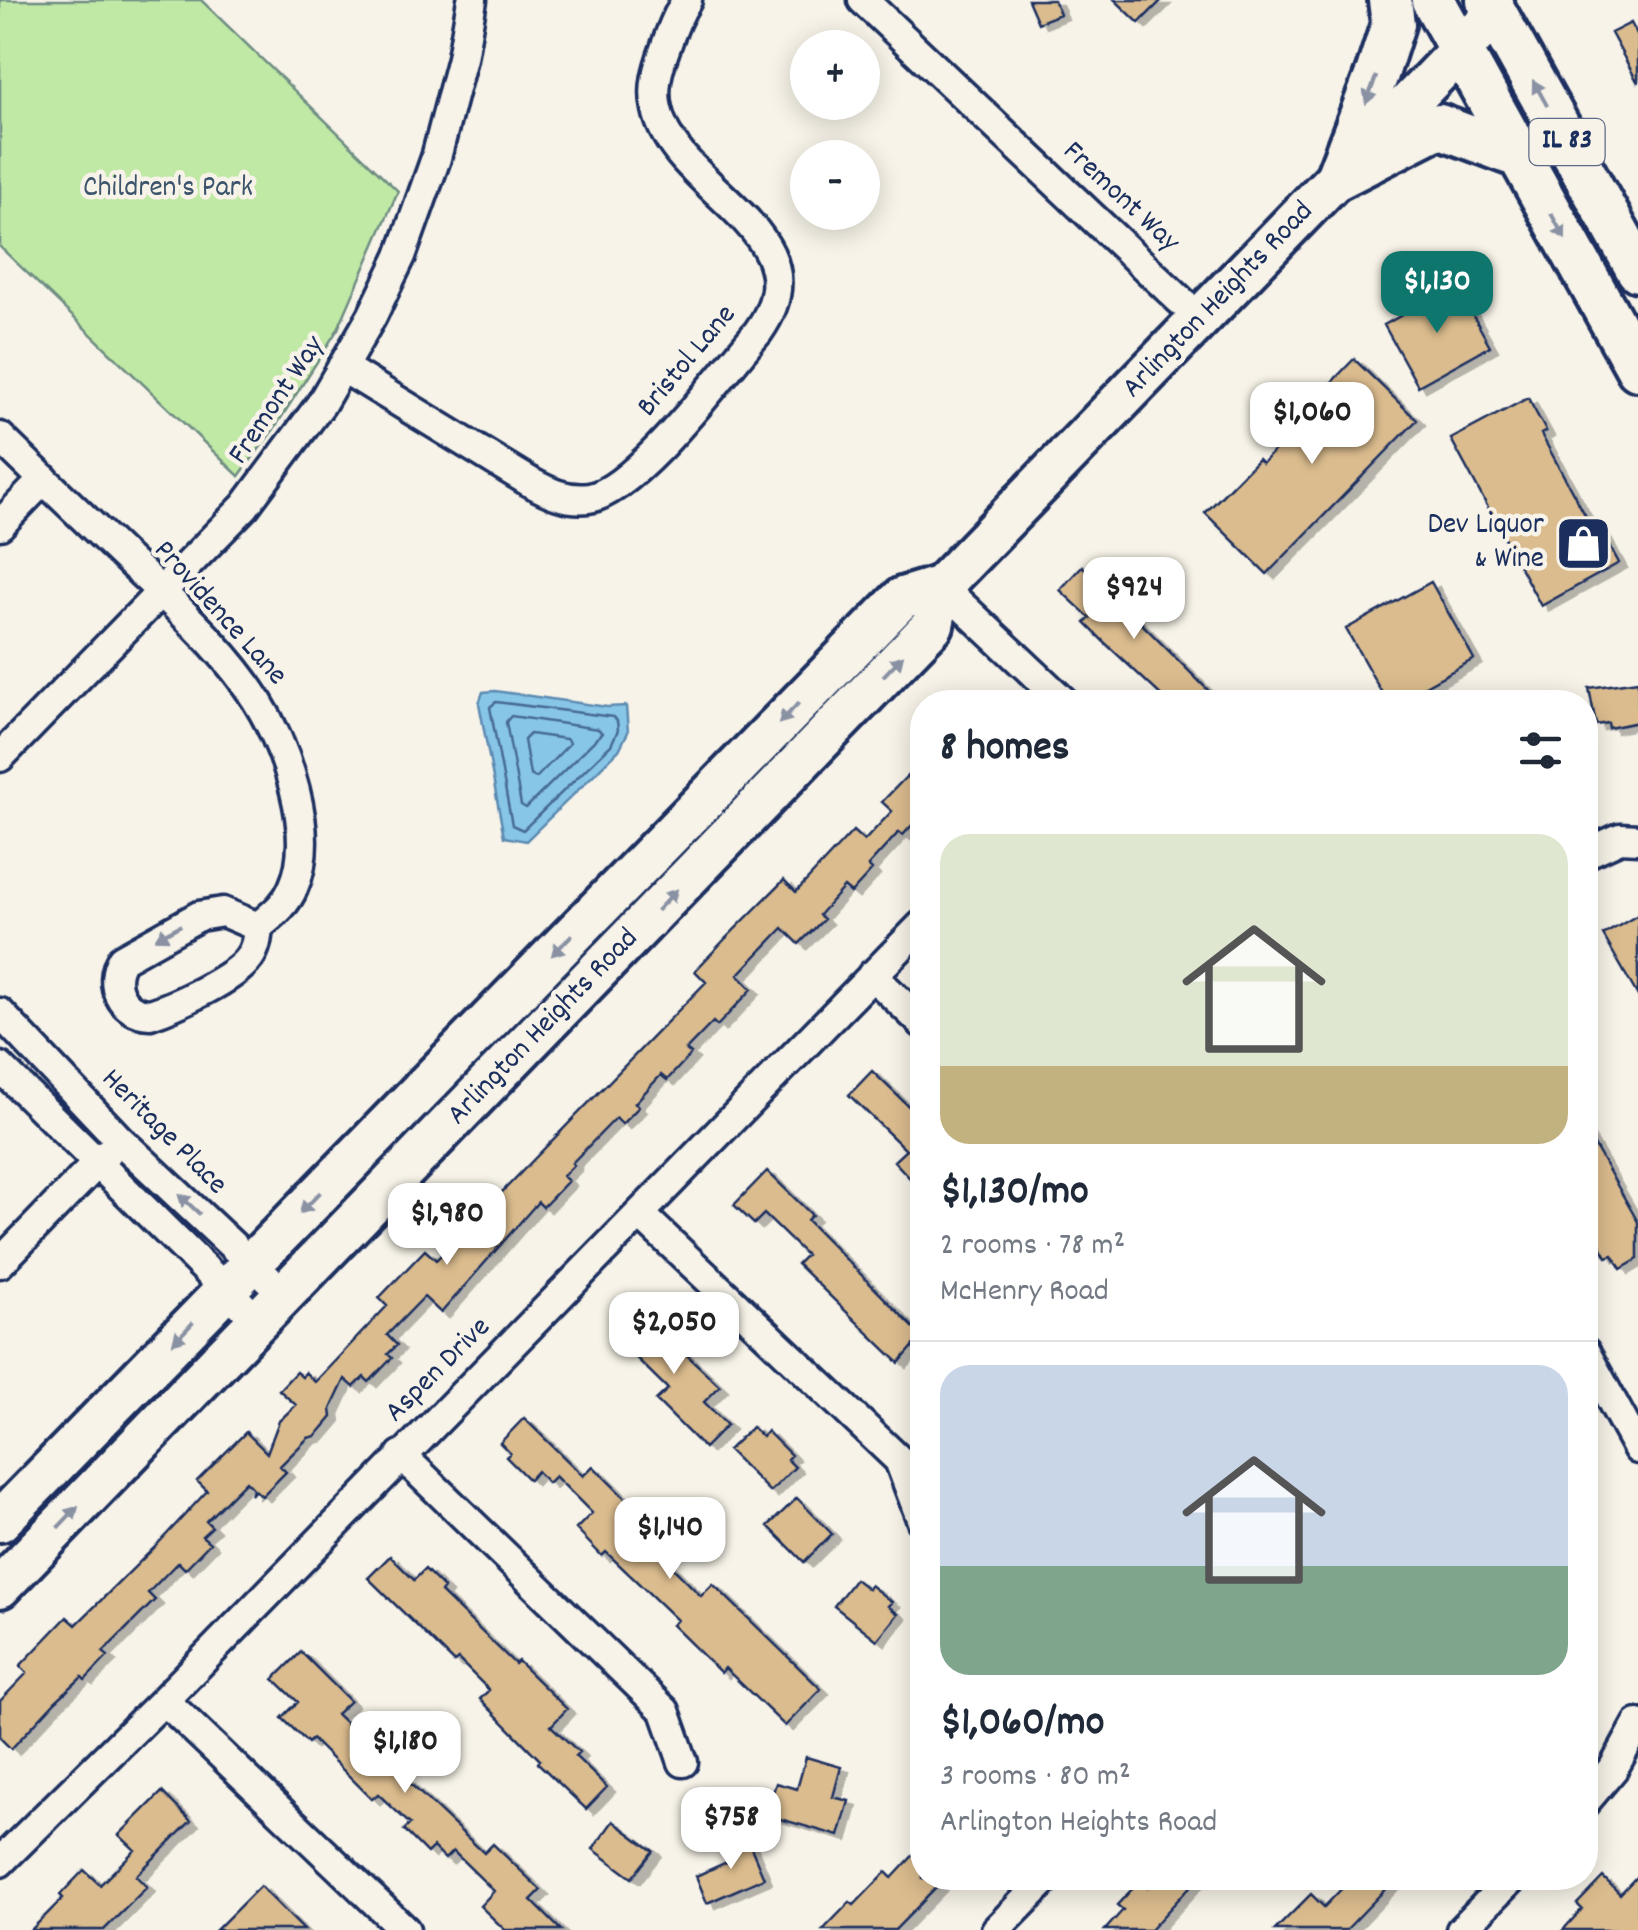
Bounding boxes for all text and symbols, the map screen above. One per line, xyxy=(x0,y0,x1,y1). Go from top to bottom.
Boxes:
map controls xyxy=(790,30,880,230)
button: + xyxy=(790,30,880,120)
one-way arrow xyxy=(1362,76,1378,106)
one-way arrow xyxy=(1531,79,1549,107)
road number: IL 83 xyxy=(1530,119,1604,165)
street label: Fremont Way xyxy=(1052,132,1189,264)
button: − xyxy=(790,140,880,230)
park label: Children's Park xyxy=(83,168,253,211)
street label: Arlington Heights Road xyxy=(1113,193,1325,409)
one-way arrow xyxy=(1548,212,1566,240)
pin: $1,130 xyxy=(1356,251,1518,336)
text: $1,130 xyxy=(1403,260,1471,306)
street label: Bristol Lane xyxy=(628,296,748,428)
street label: Fremont Way xyxy=(219,327,337,474)
pin: $1,060 xyxy=(1231,382,1393,467)
text: $1,060 xyxy=(1272,391,1352,437)
place label: Dev Liquor & Wine xyxy=(1427,505,1544,582)
shop icon: Dev Liquor & Wine xyxy=(1553,513,1613,573)
street label: Providence Lane xyxy=(142,532,296,696)
pin: $924 xyxy=(1075,557,1193,642)
text: $924 xyxy=(1105,566,1163,612)
one-way arrow xyxy=(881,654,904,678)
one-way arrow xyxy=(778,701,801,725)
text: 8 homes xyxy=(940,720,1069,780)
icon: filters xyxy=(1513,723,1568,778)
one-way arrow xyxy=(655,888,678,912)
icon: home xyxy=(1164,899,1344,1079)
street label: Arlington Heights Road xyxy=(438,920,650,1136)
one-way arrow xyxy=(154,923,183,940)
one-way arrow xyxy=(550,933,574,957)
street label: Heritage Place xyxy=(90,1060,236,1206)
text: $1,130/mo xyxy=(940,1164,1089,1224)
pin: $1,980 xyxy=(366,1183,528,1268)
one-way arrow xyxy=(299,1190,322,1214)
text: $1,980 xyxy=(410,1192,484,1238)
one-way arrow xyxy=(177,1193,201,1216)
text: 2 rooms · 78 m² xyxy=(940,1224,1125,1270)
text: McHenry Road xyxy=(940,1270,1109,1316)
pin: $2,050 xyxy=(593,1292,755,1377)
text: $2,050 xyxy=(631,1301,717,1347)
street label: Aspen Drive xyxy=(376,1308,502,1434)
one-way arrow xyxy=(172,1320,195,1344)
icon: home xyxy=(1164,1430,1344,1610)
pin: $1,140 xyxy=(589,1497,751,1582)
one-way arrow xyxy=(56,1506,79,1530)
text: $1,140 xyxy=(636,1506,704,1552)
text: $1,060/mo xyxy=(940,1695,1104,1755)
pin: $1,180 xyxy=(324,1711,486,1796)
text: $1,180 xyxy=(372,1720,438,1766)
text: 3 rooms · 80 m² xyxy=(940,1755,1131,1801)
pin: $758 xyxy=(672,1787,790,1872)
text: $758 xyxy=(703,1796,759,1842)
text: Arlington Heights Road xyxy=(940,1801,1217,1847)

